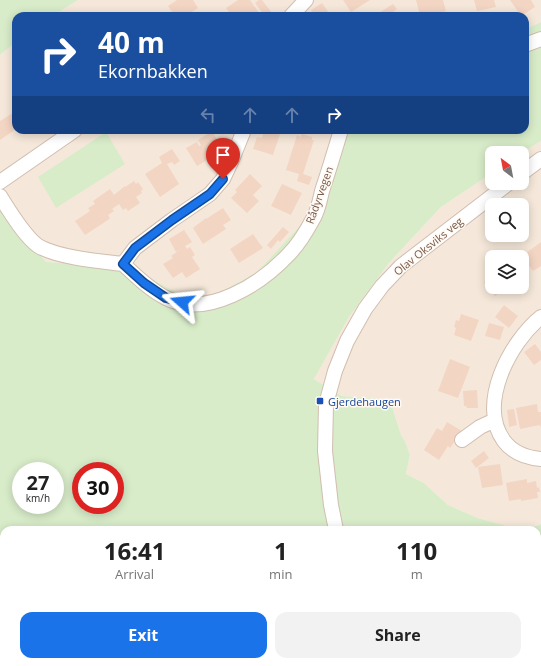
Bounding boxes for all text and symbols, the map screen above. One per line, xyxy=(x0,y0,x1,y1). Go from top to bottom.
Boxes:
text: 40 m xyxy=(98,23,165,61)
icon: right xyxy=(32,28,84,80)
text: Ekornbakken xyxy=(98,59,208,83)
icon: left xyxy=(197,104,219,126)
icon: ahead xyxy=(239,104,261,126)
icon: ahead xyxy=(281,104,303,126)
icon: right xyxy=(323,104,345,126)
pin xyxy=(206,138,240,179)
icon: arrive xyxy=(212,144,234,166)
north arrow xyxy=(485,146,529,190)
map controls xyxy=(485,146,529,294)
street label: Rådyrvegen xyxy=(302,164,336,226)
button: search xyxy=(485,198,529,242)
street label: Olav Oksviks veg xyxy=(390,213,466,279)
button: layers xyxy=(485,250,529,294)
position arrow xyxy=(161,281,203,323)
place label: Gjerdehaugen xyxy=(328,394,401,409)
marker: Gjerdehaugen xyxy=(315,396,325,406)
speed limit sign: 30 xyxy=(72,462,124,514)
text: 27 xyxy=(27,469,49,496)
text: km/h xyxy=(26,491,50,505)
text: 16:41 xyxy=(104,534,165,567)
text: 1 xyxy=(274,534,288,567)
text: 110 xyxy=(396,534,437,567)
text: Arrival xyxy=(115,565,154,583)
text: min xyxy=(269,565,292,583)
text: m xyxy=(411,565,423,583)
button: Exit xyxy=(20,612,267,658)
button: Share xyxy=(275,612,521,658)

